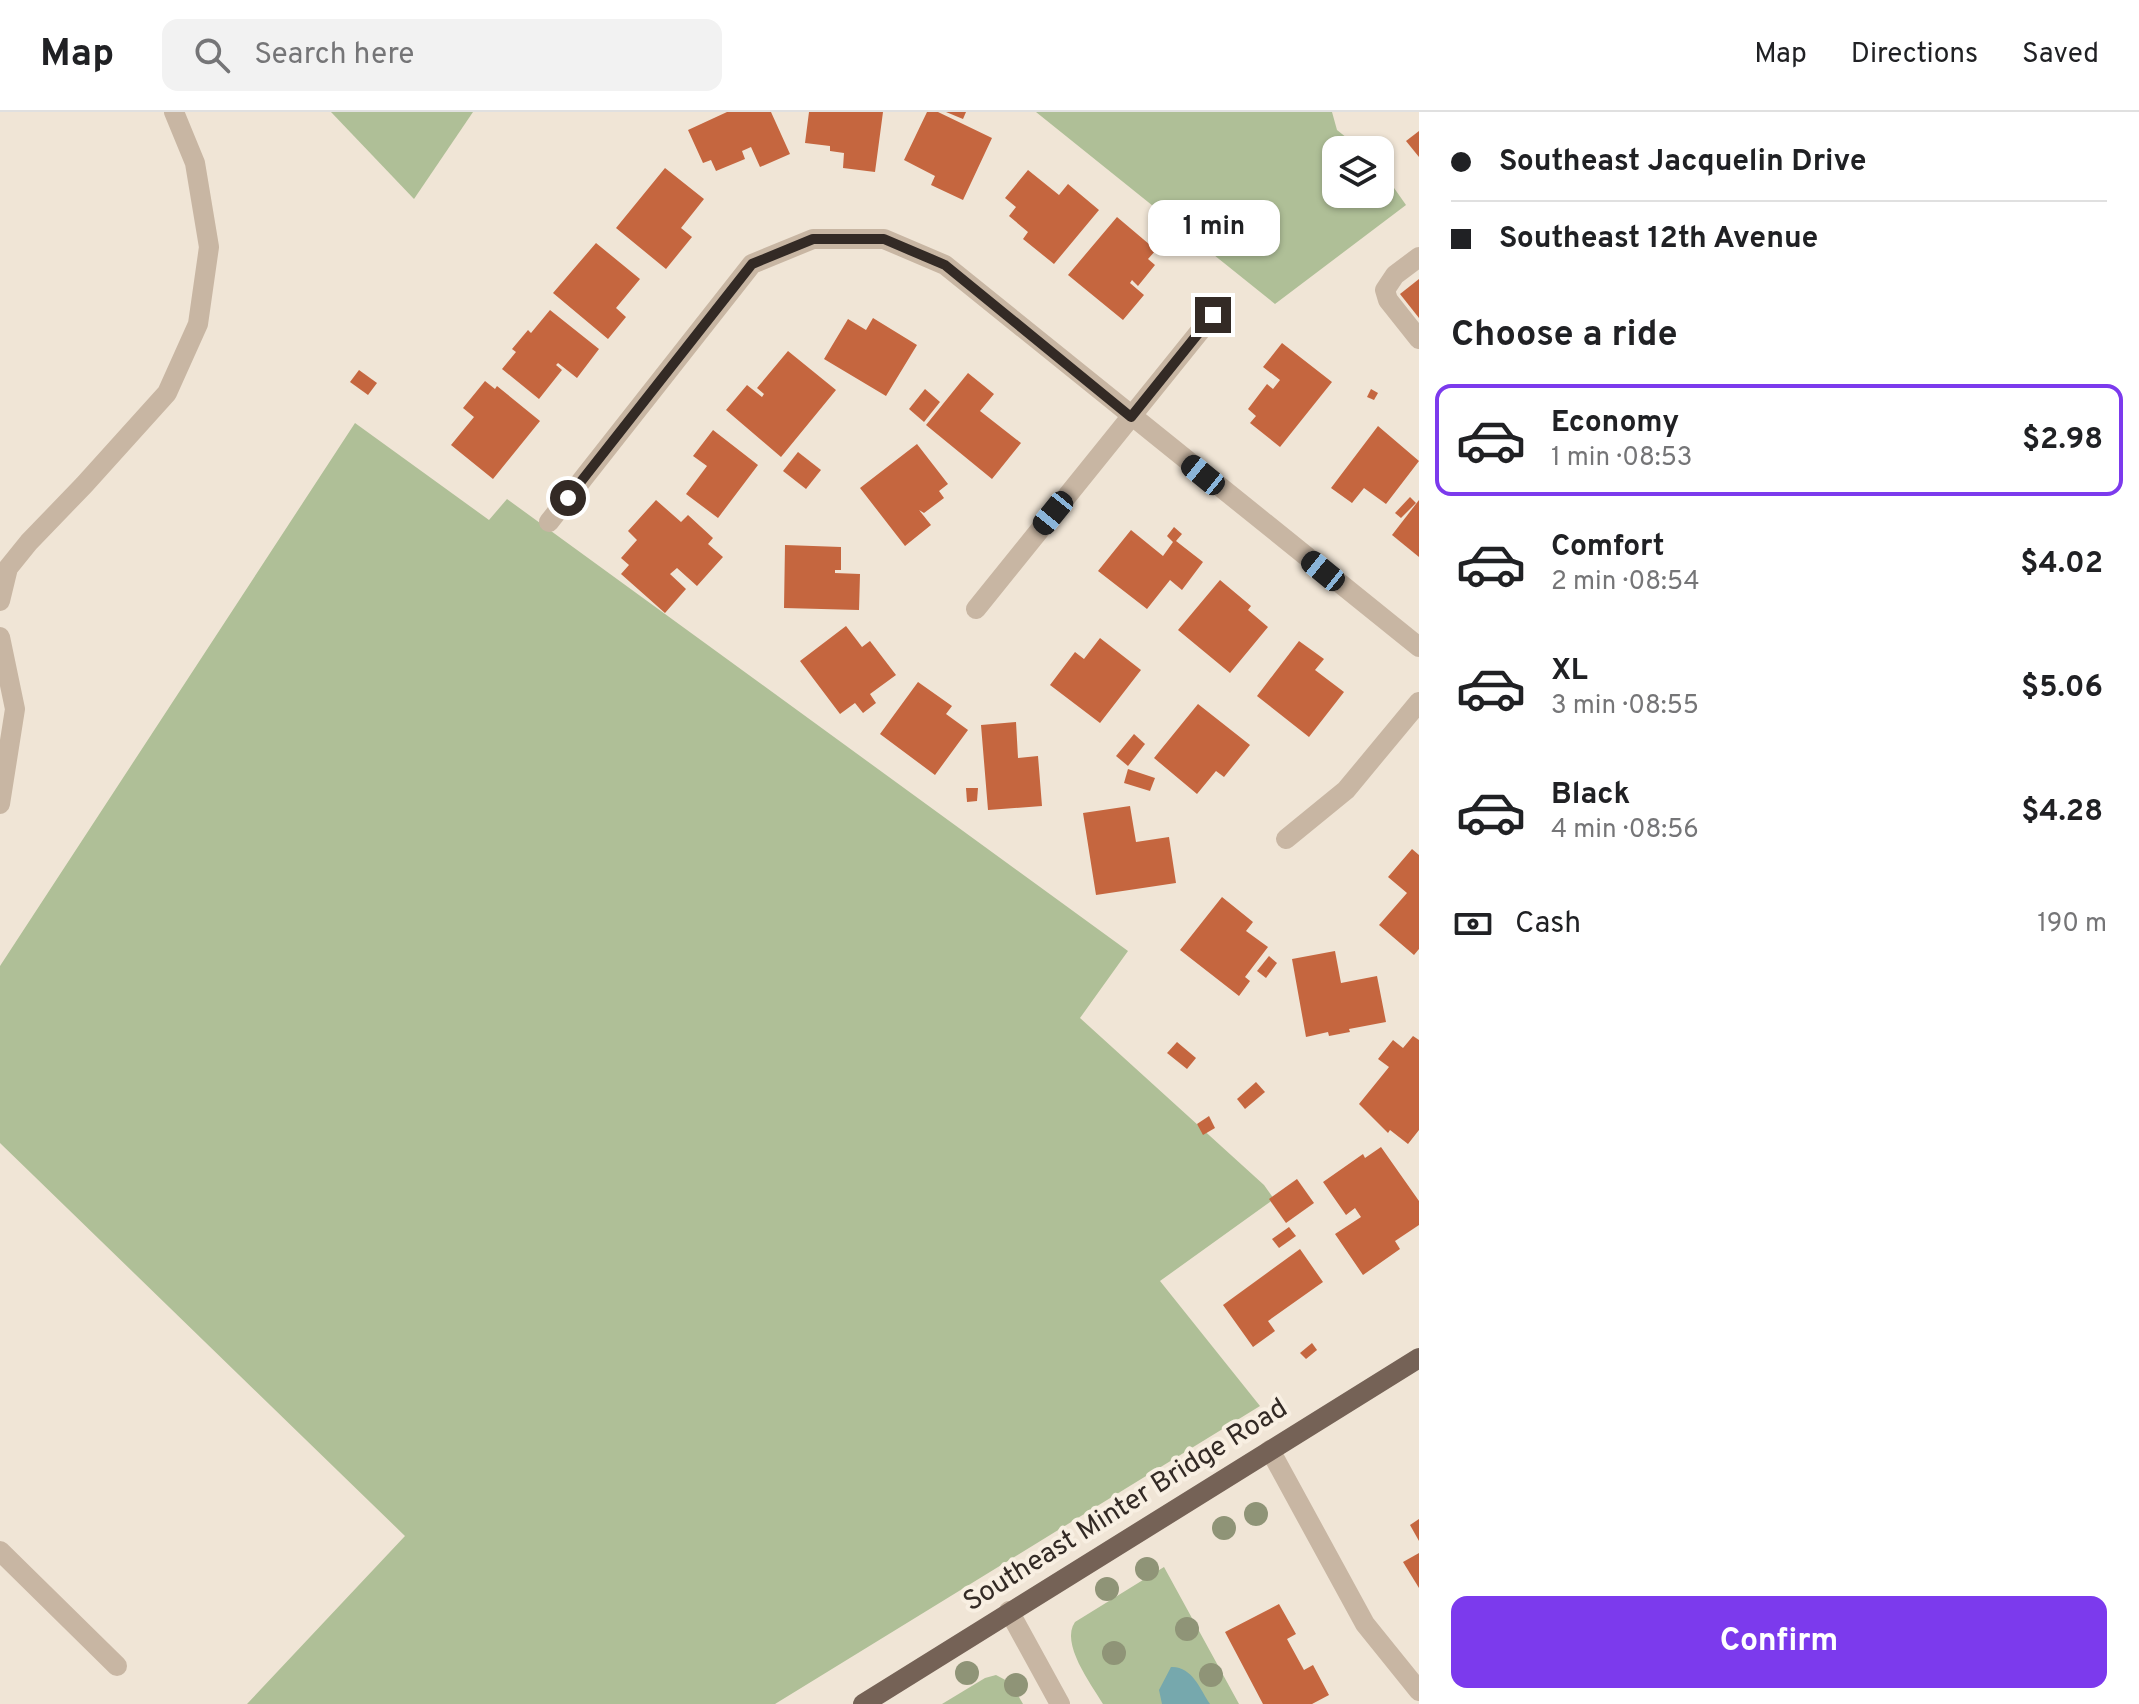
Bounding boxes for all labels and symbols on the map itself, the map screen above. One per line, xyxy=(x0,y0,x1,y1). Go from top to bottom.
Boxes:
callout: 1 min xyxy=(1147,199,1279,255)
route end xyxy=(1195,297,1231,333)
car xyxy=(1177,451,1229,499)
route start xyxy=(550,480,586,516)
car xyxy=(1029,487,1077,539)
car xyxy=(1297,547,1349,595)
street label: Southeast Minter Bridge Road xyxy=(957,1391,1295,1621)

